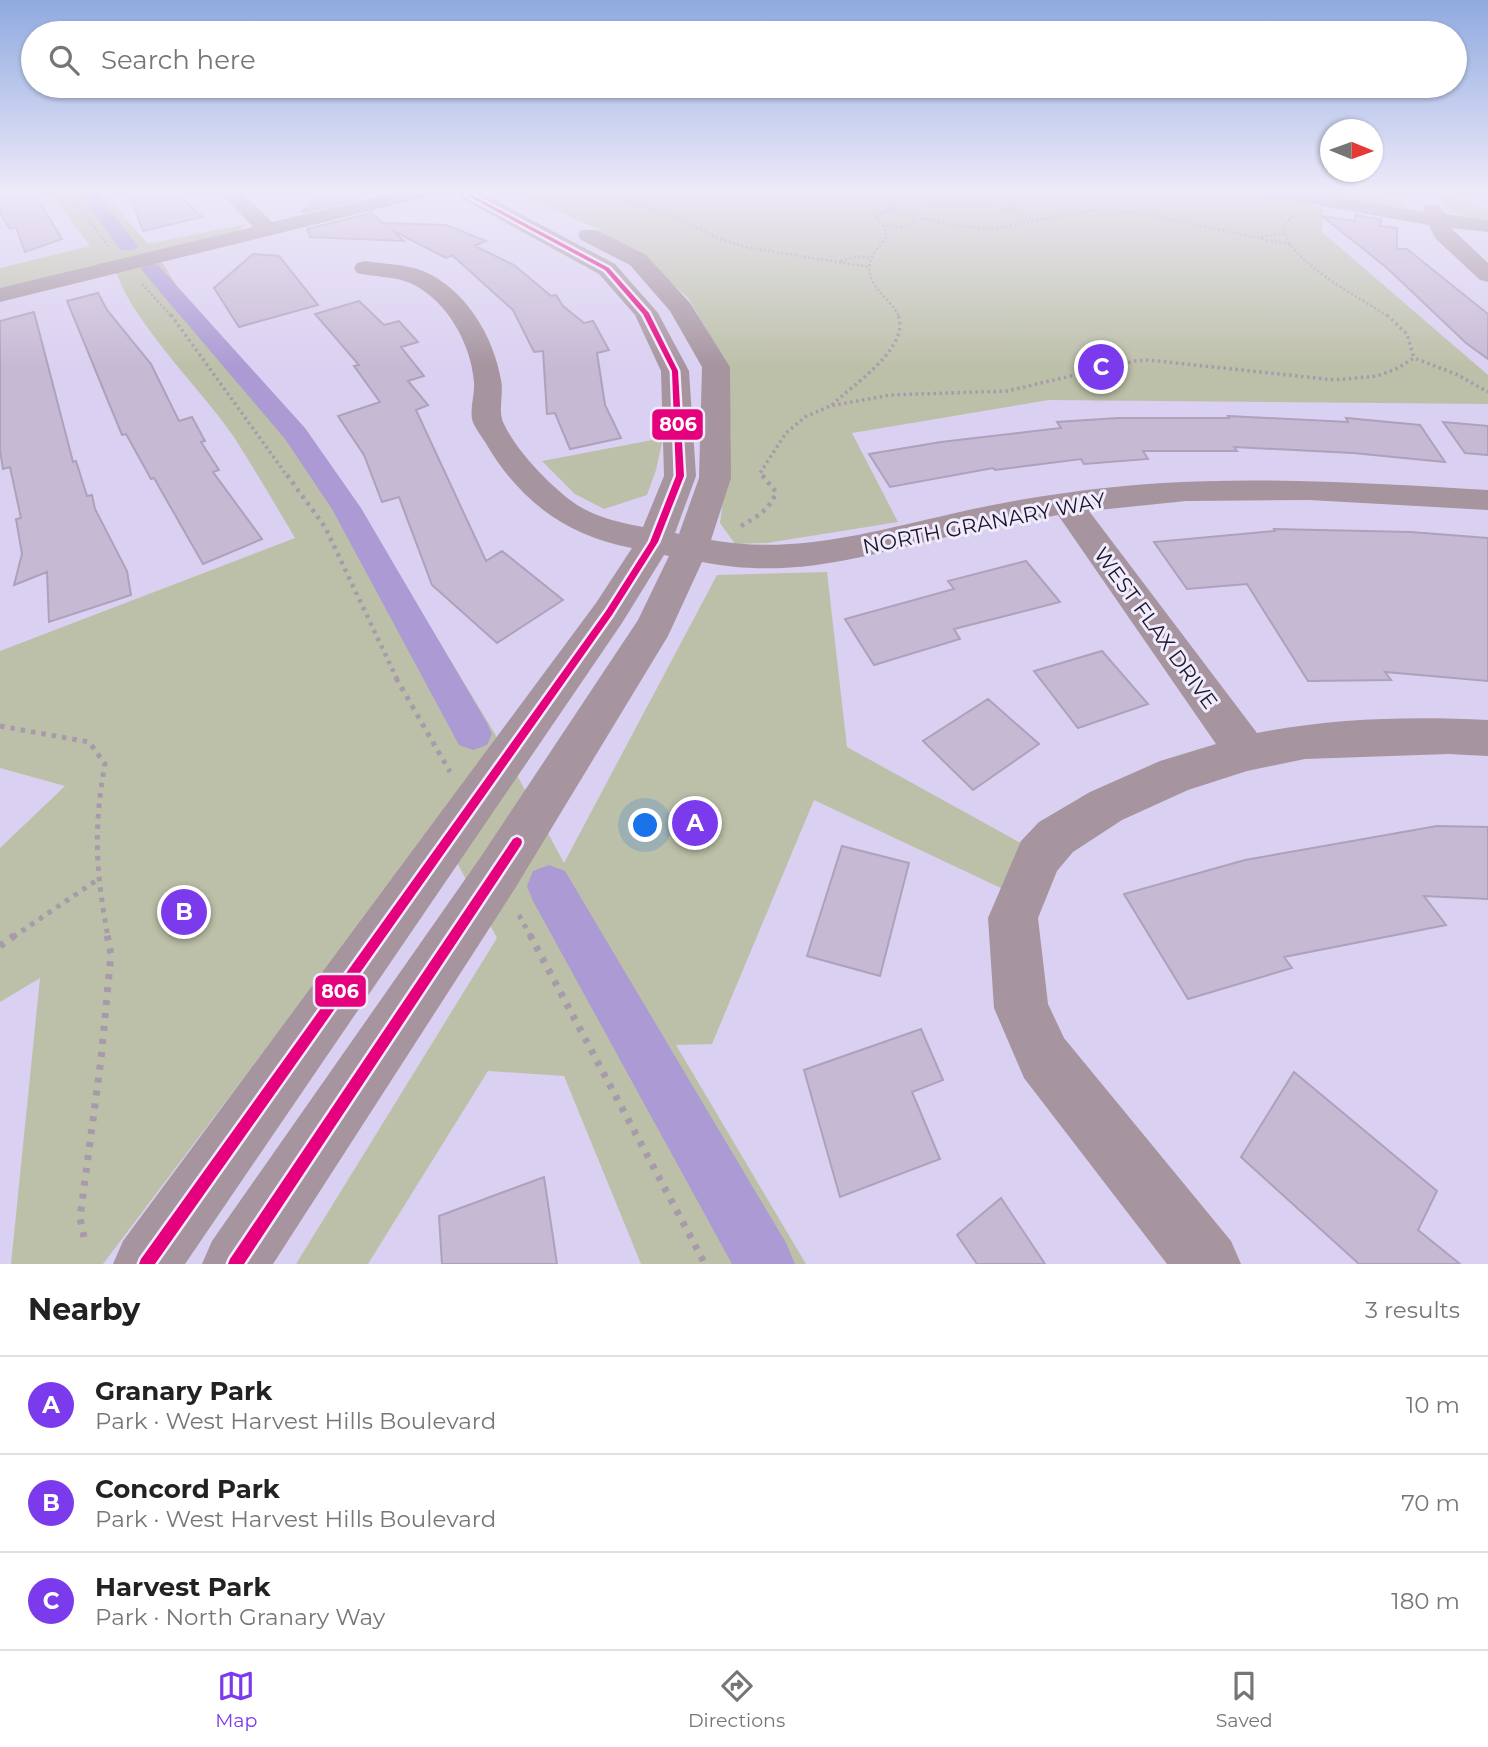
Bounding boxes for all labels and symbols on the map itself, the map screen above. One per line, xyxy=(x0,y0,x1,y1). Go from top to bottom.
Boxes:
north arrow xyxy=(1320,119,1383,182)
pin: C xyxy=(1078,341,1124,393)
line badge: 806 xyxy=(651,408,704,441)
text: 806 xyxy=(659,413,697,436)
street label: NORTH GRANARY WAY xyxy=(861,487,1108,559)
street label: WEST FLAX DRIVE xyxy=(1089,542,1223,714)
pin: A xyxy=(672,797,718,849)
your location xyxy=(628,808,662,842)
pin: B xyxy=(161,886,207,938)
line badge: 806 xyxy=(314,974,367,1008)
text: 806 xyxy=(321,980,359,1003)

